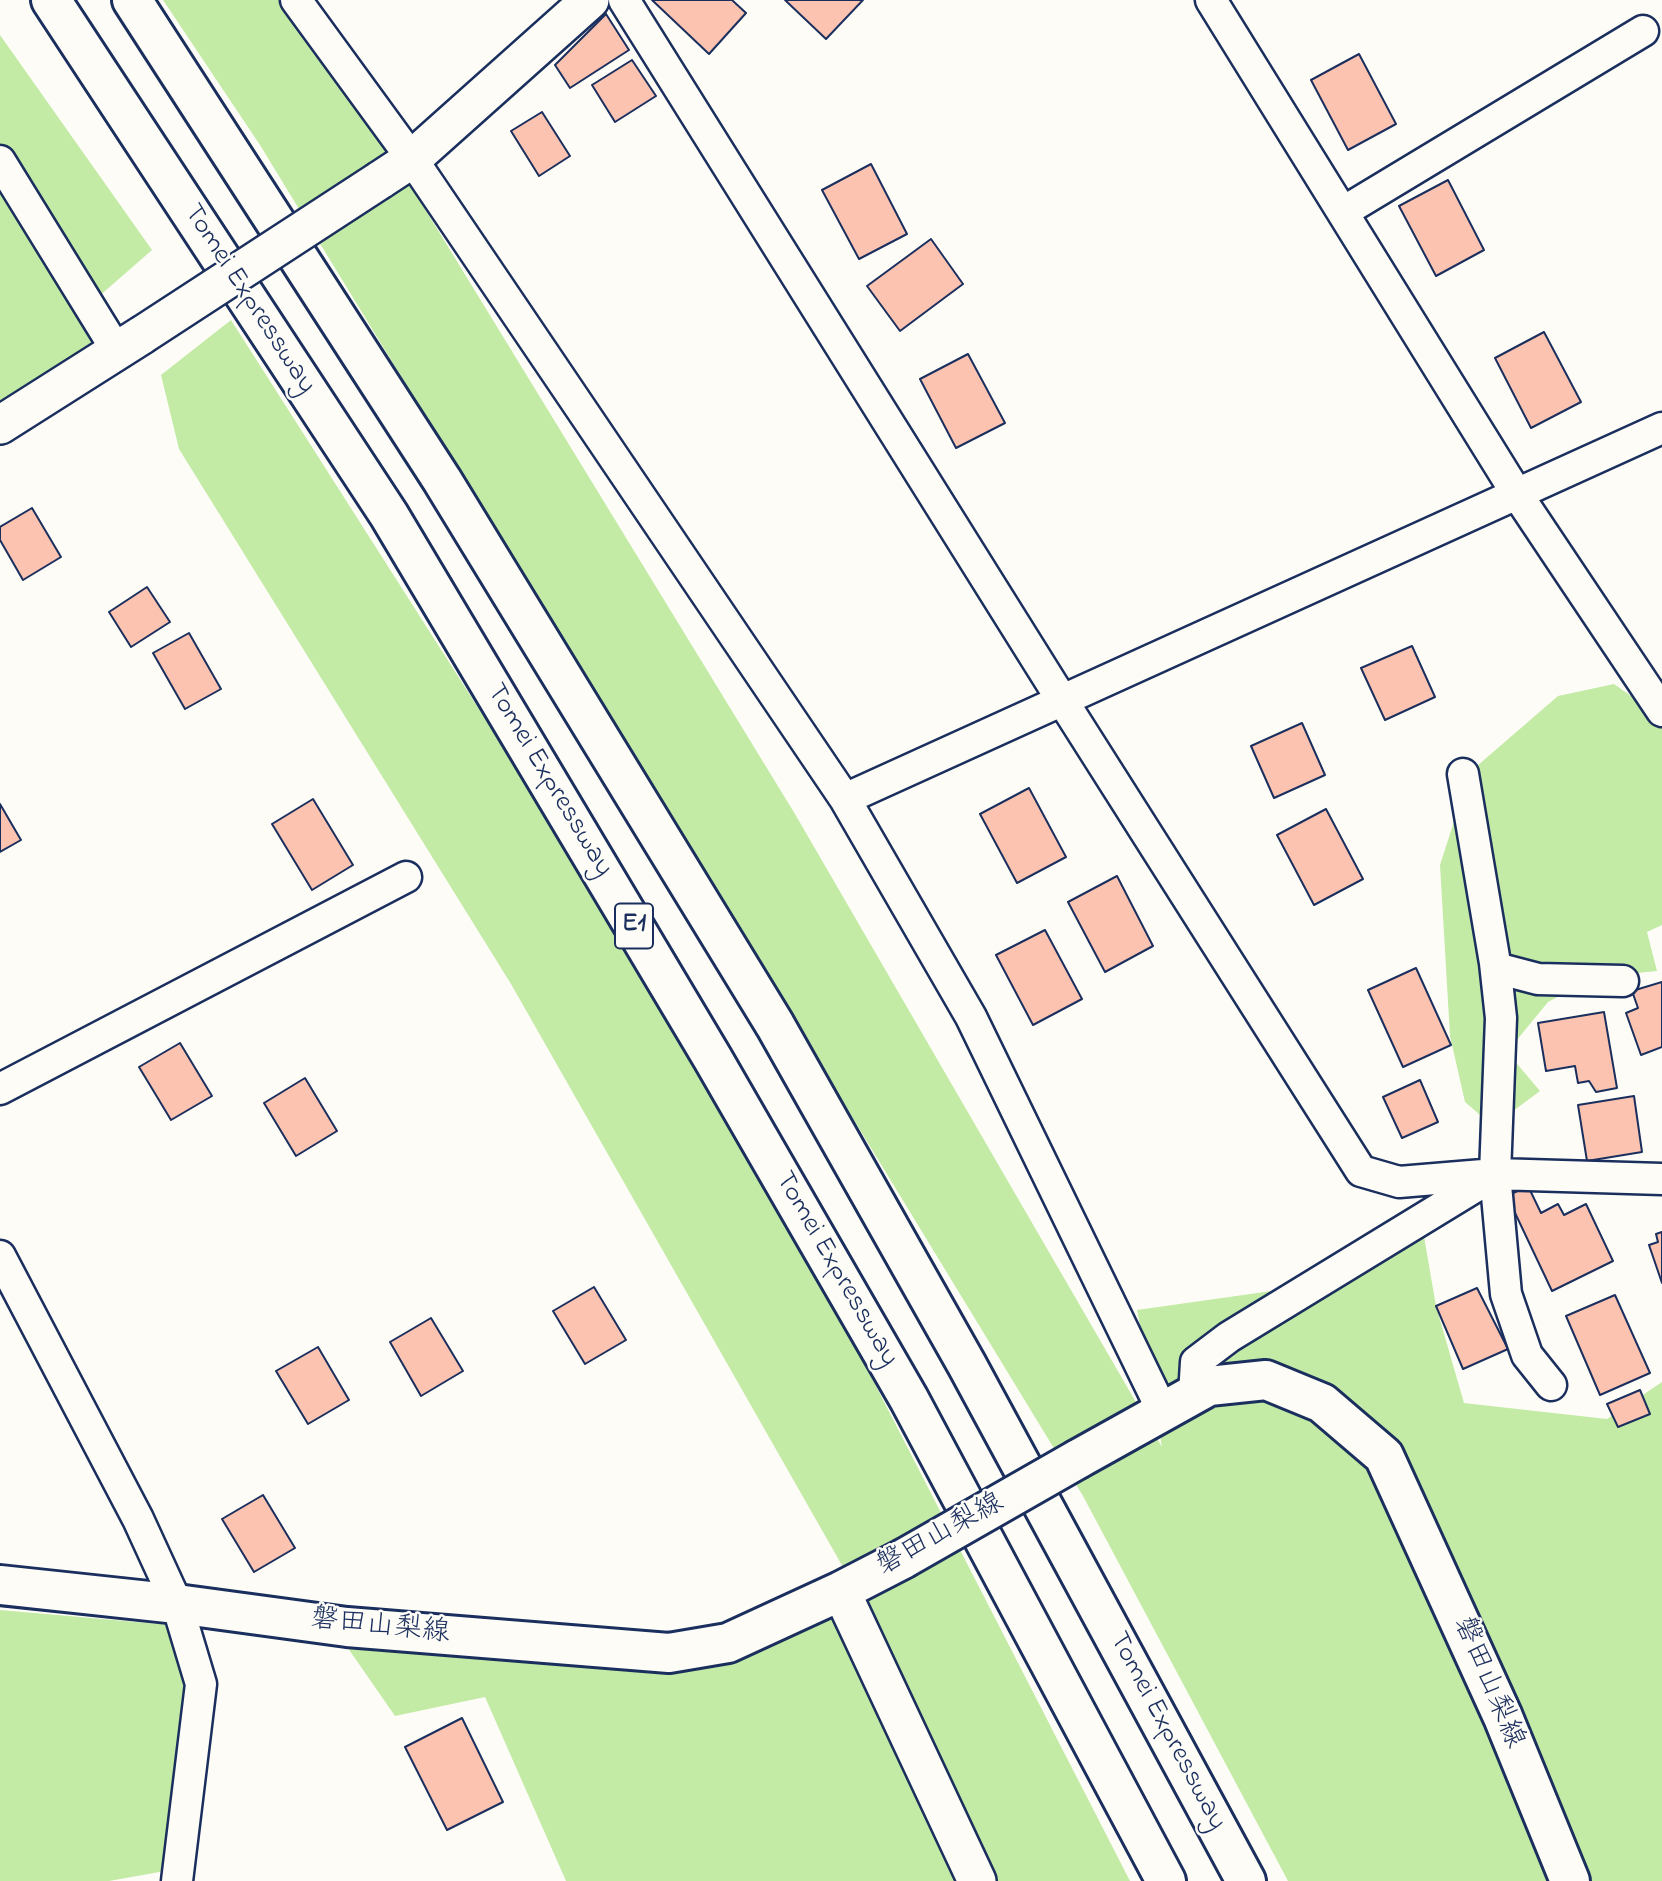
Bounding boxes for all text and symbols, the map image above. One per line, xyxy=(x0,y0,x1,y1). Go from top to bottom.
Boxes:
street label: Tomei Expressway xyxy=(174,199,322,401)
street label: Tomei Expressway xyxy=(477,678,619,884)
road number: E1 xyxy=(615,903,653,948)
street label: Tomei Expressway xyxy=(766,1167,904,1373)
street label: 磐田山梨線 xyxy=(872,1487,1010,1585)
street label: 磐田山梨線 xyxy=(309,1604,451,1652)
street label: 磐田山梨線 xyxy=(1444,1612,1530,1754)
street label: Tomei Expressway xyxy=(1100,1627,1232,1837)

